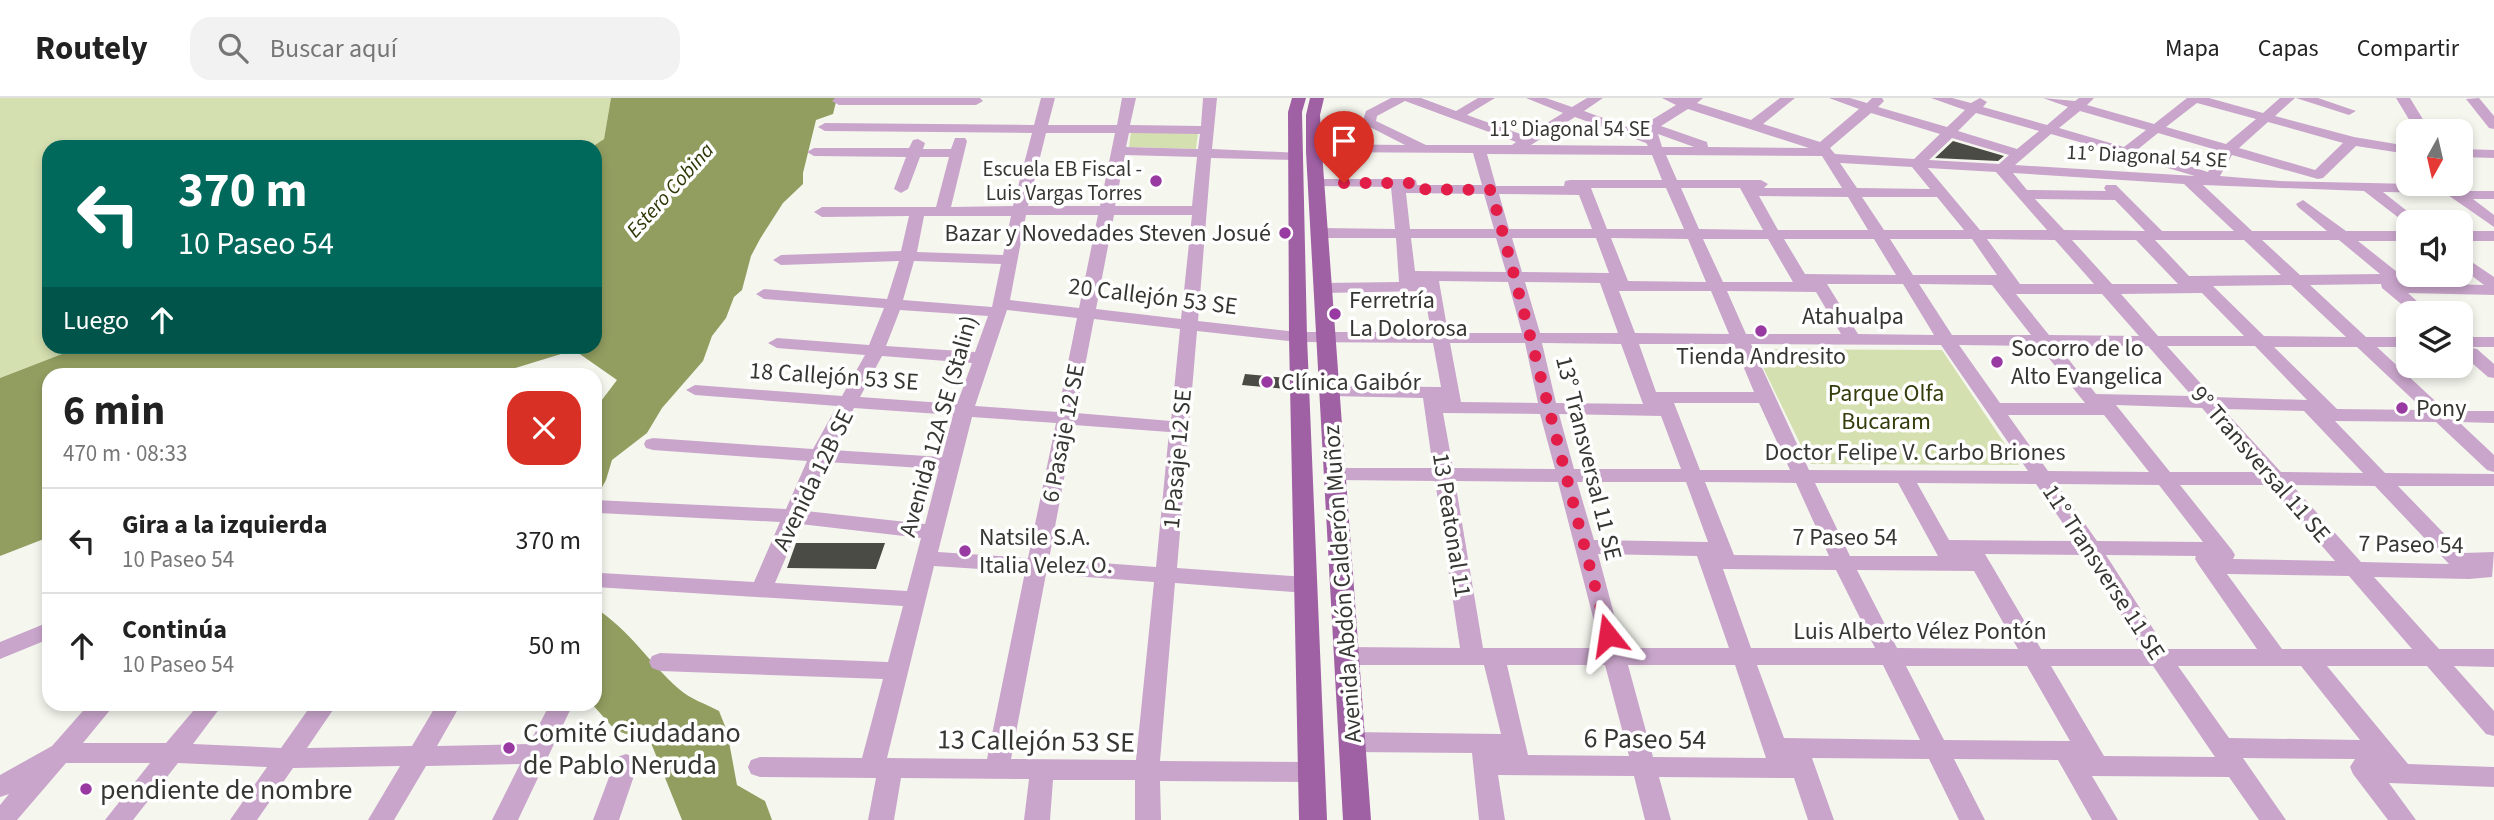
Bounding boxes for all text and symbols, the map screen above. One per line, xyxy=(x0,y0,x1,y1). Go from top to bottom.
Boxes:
search box xyxy=(190,17,680,80)
text: Routely xyxy=(35,25,148,72)
icon: search xyxy=(214,29,252,67)
text: Buscar aquí xyxy=(270,30,397,67)
text: Mapa xyxy=(2165,31,2220,66)
text: Capas xyxy=(2258,31,2319,66)
text: Compartir xyxy=(2357,31,2459,66)
pin xyxy=(1314,111,1374,183)
street label: 11° Diagonal 54 SE xyxy=(1489,114,1651,144)
north arrow xyxy=(2396,119,2473,196)
map controls xyxy=(2396,119,2473,378)
icon: arrive xyxy=(1325,122,1363,160)
water label: Estero Cobina xyxy=(619,136,721,244)
street label: 11° Diagonal 54 SE xyxy=(2066,137,2228,175)
place label: Escuela EB Fiscal - Luis Vargas Torres xyxy=(983,154,1142,208)
text: 370 m xyxy=(178,156,307,226)
icon: left xyxy=(63,168,154,259)
marker: Escuela EB Fiscal - Luis Vargas Torres xyxy=(1148,173,1164,189)
button: sound xyxy=(2396,210,2473,287)
place label: Bazar y Novedades Steven Josué xyxy=(944,216,1271,251)
text: 10 Paseo 54 xyxy=(178,221,334,267)
marker: Bazar y Novedades Steven Josué xyxy=(1277,225,1293,241)
street label: 20 Callejón 53 SE xyxy=(1067,269,1239,324)
place label: Ferretría La Dolorosa xyxy=(1349,283,1468,346)
street label: Atahualpa xyxy=(1802,299,1904,334)
icon: ahead xyxy=(143,301,181,339)
button: layers xyxy=(2396,301,2473,378)
text: Luego xyxy=(63,302,129,339)
marker: Ferretría La Dolorosa xyxy=(1327,306,1343,322)
street label: Avenida 12A SE (Stalin) xyxy=(890,311,987,541)
marker: Tienda Andresito xyxy=(1753,323,1769,339)
place label: Socorro de lo Alto Evangelica xyxy=(2011,331,2163,394)
place label: Tienda Andresito xyxy=(1676,339,1846,374)
street label: 13° Transversal 11 SE xyxy=(1546,352,1631,564)
street label: 18 Callejón 53 SE xyxy=(748,353,920,400)
marker: Socorro de lo Alto Evangelica xyxy=(1989,354,2005,370)
street label: 6 Pasaje 12 SE xyxy=(1033,361,1094,505)
place label: Clínica Gaibór xyxy=(1281,365,1421,400)
marker: Clínica Gaibór xyxy=(1259,374,1275,390)
park label: Parque Olfa Bucaram xyxy=(1828,376,1944,439)
street label: 9° Transversal 11 SE xyxy=(2182,378,2339,550)
text: 6 min xyxy=(63,381,165,441)
street label: 1 Pasaje 12 SE xyxy=(1154,388,1201,530)
button: close xyxy=(507,391,581,465)
place label: Pony xyxy=(2416,391,2466,426)
marker: Pony xyxy=(2394,400,2410,416)
street label: Avenida 12B SE xyxy=(764,404,863,557)
street label: Avenida Abdón Calderón Muñoz xyxy=(1314,424,1371,744)
street label: Doctor Felipe V. Carbo Briones xyxy=(1764,435,2066,470)
text: 470 m · 08:33 xyxy=(63,437,187,470)
street label: 13 Peatonal 11 xyxy=(1423,450,1480,600)
street label: 11° Transverse 11 SE xyxy=(2033,477,2174,667)
text: Gira a la izquierda xyxy=(122,506,327,543)
place label: Natsile S.A. Italia Velez O. xyxy=(979,520,1113,583)
street label: 7 Paseo 54 xyxy=(1792,520,1898,555)
icon: left xyxy=(63,522,101,560)
text: 370 m xyxy=(515,522,581,559)
street label: 7 Paseo 54 xyxy=(2358,526,2464,563)
text: 10 Paseo 54 xyxy=(122,543,234,576)
marker: Natsile S.A. Italia Velez O. xyxy=(957,543,973,559)
position arrow xyxy=(1571,598,1645,672)
text: Continúa xyxy=(122,611,227,648)
street label: Luis Alberto Vélez Pontón xyxy=(1793,614,2047,649)
icon: ahead xyxy=(63,627,101,665)
text: 50 m xyxy=(528,627,581,664)
text: 10 Paseo 54 xyxy=(122,648,234,681)
place label: Comité Ciudadano de Pablo Neruda xyxy=(523,713,741,785)
street label: 6 Paseo 54 xyxy=(1583,718,1707,760)
street label: 13 Callejón 53 SE xyxy=(937,719,1135,763)
marker: Comité Ciudadano de Pablo Neruda xyxy=(501,740,517,756)
place label: pendiente de nombre xyxy=(100,770,353,810)
marker: pendiente de nombre xyxy=(78,781,94,797)

